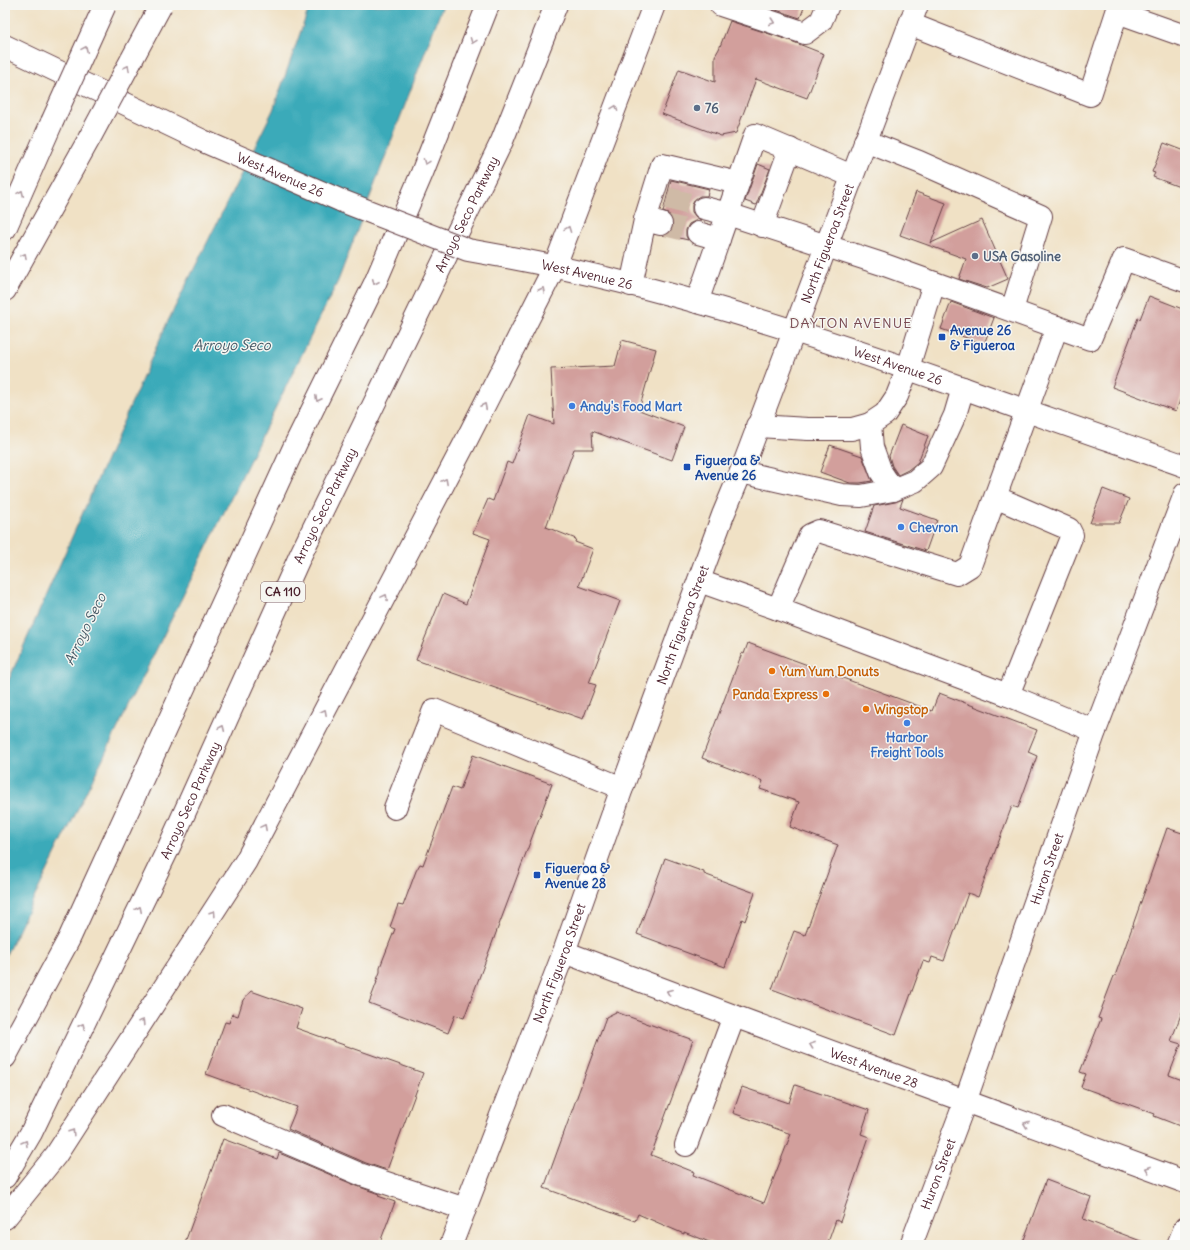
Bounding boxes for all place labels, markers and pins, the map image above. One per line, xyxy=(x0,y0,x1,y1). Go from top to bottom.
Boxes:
place label: 76 xyxy=(705,100,719,117)
marker: 76 xyxy=(692,103,702,113)
place label: USA Gasoline xyxy=(983,248,1061,265)
marker: USA Gasoline xyxy=(970,251,980,261)
place label: Avenue 26 & Figueroa xyxy=(950,322,1016,354)
marker: Avenue 26 & Figueroa xyxy=(937,332,947,342)
place label: Andy's Food Mart xyxy=(580,398,683,415)
marker: Andy's Food Mart xyxy=(567,401,577,411)
place label: Figueroa & Avenue 26 xyxy=(695,452,760,484)
marker: Figueroa & Avenue 26 xyxy=(682,462,692,472)
place label: Chevron xyxy=(909,519,959,536)
marker: Chevron xyxy=(896,522,906,532)
place label: Yum Yum Donuts xyxy=(779,663,879,680)
marker: Yum Yum Donuts xyxy=(767,666,777,676)
place label: Panda Express xyxy=(732,686,818,703)
marker: Panda Express xyxy=(821,689,831,699)
place label: Wingstop xyxy=(874,701,929,718)
marker: Wingstop xyxy=(861,704,871,714)
marker: Harbor Freight Tools xyxy=(902,718,912,728)
place label: Harbor Freight Tools xyxy=(870,729,944,761)
place label: Figueroa & Avenue 28 xyxy=(545,860,610,892)
marker: Figueroa & Avenue 28 xyxy=(532,870,542,880)

